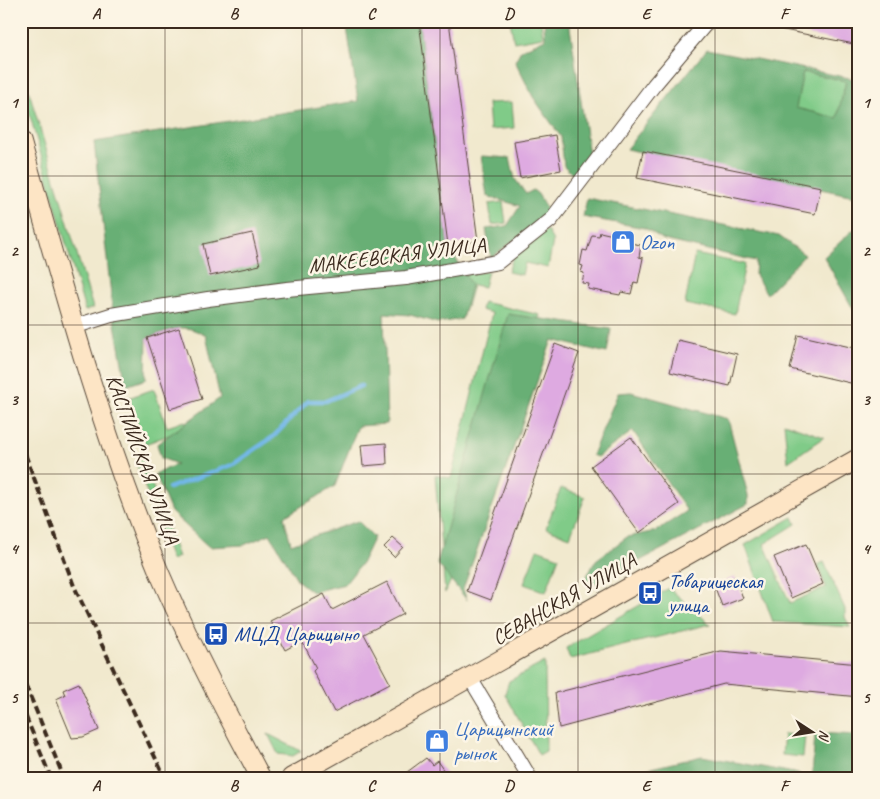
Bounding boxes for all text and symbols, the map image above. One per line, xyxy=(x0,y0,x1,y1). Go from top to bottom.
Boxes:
text: A xyxy=(92,4,102,24)
text: B xyxy=(230,4,240,24)
text: C xyxy=(367,4,377,24)
text: D xyxy=(504,4,515,24)
text: E xyxy=(642,4,653,24)
text: F xyxy=(780,4,791,24)
text: 1 xyxy=(10,93,19,113)
text: 1 xyxy=(862,93,871,113)
shop icon: Ozon xyxy=(610,229,636,255)
place label: Ozon xyxy=(640,229,675,255)
street label: МАКЕЕВСКАЯ УЛИЦА xyxy=(307,231,487,279)
text: 2 xyxy=(10,241,19,261)
text: 2 xyxy=(862,241,871,261)
street label: КАСПИЙСКАЯ УЛИЦА xyxy=(100,371,186,548)
text: 3 xyxy=(10,390,19,410)
text: 3 xyxy=(862,390,871,410)
text: 4 xyxy=(10,539,19,559)
text: 4 xyxy=(862,539,871,559)
street label: СЕВАНСКАЯ УЛИЦА xyxy=(487,546,642,651)
place label: Товарищеская улица xyxy=(666,568,764,618)
bus stop icon: Товарищеская улица xyxy=(637,580,663,606)
bus stop icon: МЦД Царицыно xyxy=(203,621,229,647)
place label: МЦД Царицыно xyxy=(234,621,360,647)
text: 5 xyxy=(11,688,20,708)
text: 5 xyxy=(863,688,872,708)
north arrow xyxy=(788,706,838,756)
place label: Царицынский рынок xyxy=(454,716,554,766)
shop icon: Царицынский рынок xyxy=(424,728,450,754)
text: N xyxy=(815,729,833,743)
text: A xyxy=(92,776,102,796)
text: B xyxy=(230,776,240,796)
text: C xyxy=(367,776,377,796)
text: D xyxy=(504,776,515,796)
text: E xyxy=(642,776,653,796)
text: F xyxy=(780,776,791,796)

